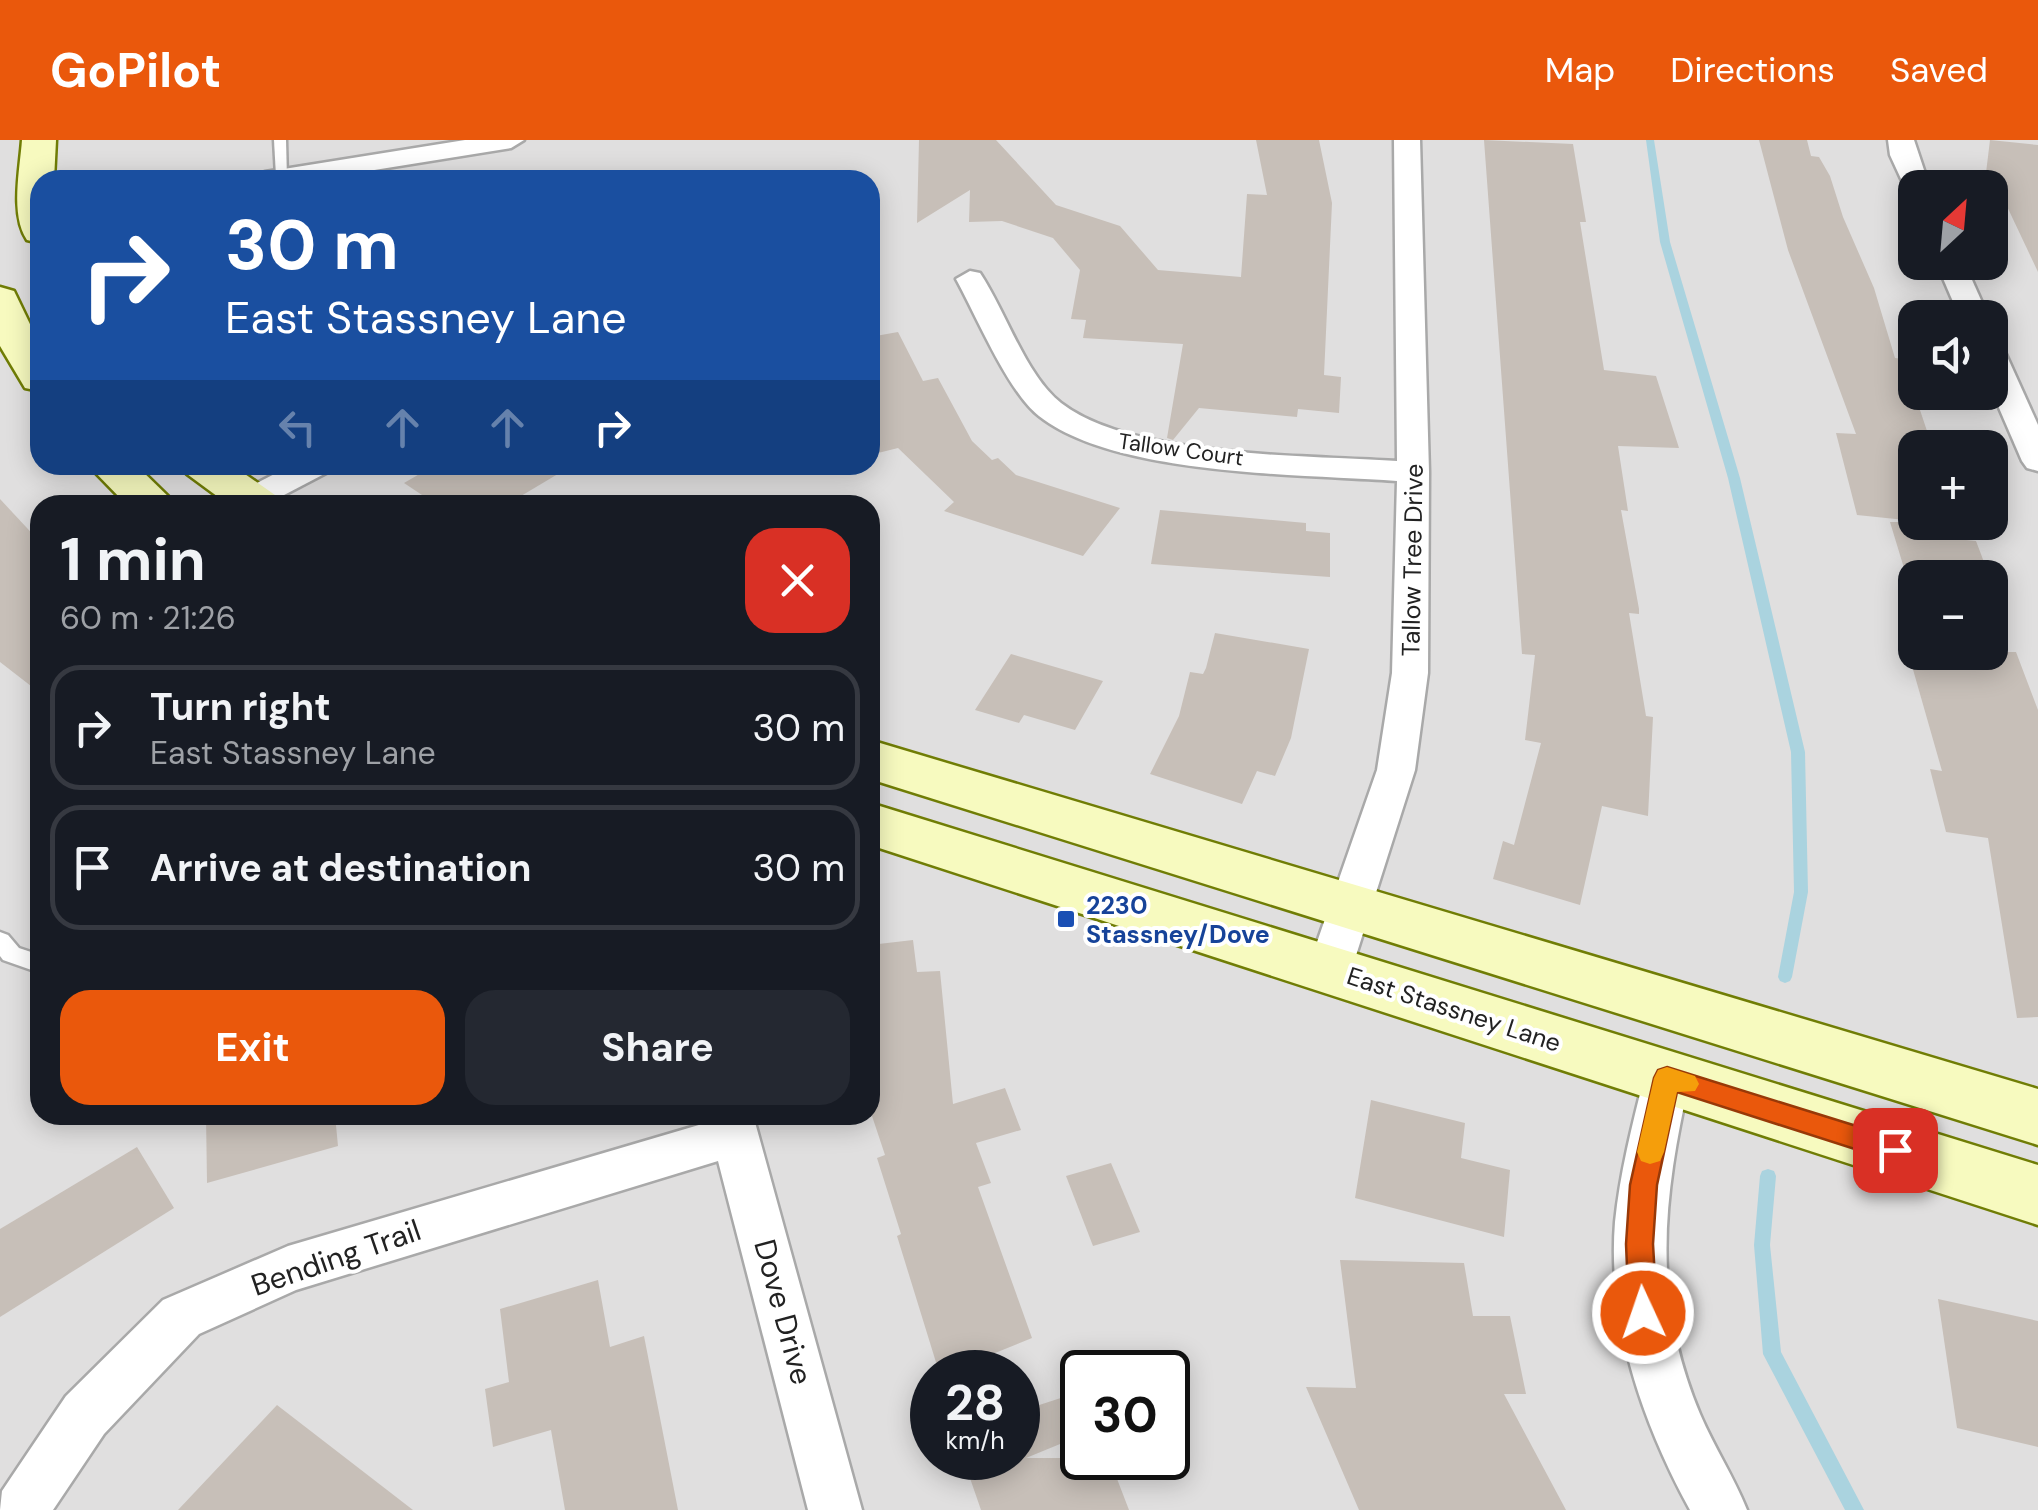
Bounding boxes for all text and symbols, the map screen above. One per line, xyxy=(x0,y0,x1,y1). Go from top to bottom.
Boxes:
text: GoPilot xyxy=(50,39,221,102)
text: Map xyxy=(1545,47,1615,93)
text: Directions xyxy=(1670,47,1835,93)
text: Saved xyxy=(1890,47,1988,93)
north arrow xyxy=(1898,170,2008,280)
map controls xyxy=(1898,170,2008,670)
text: 30 m xyxy=(225,200,399,291)
icon: right xyxy=(60,210,190,340)
text: East Stassney Lane xyxy=(225,288,627,347)
button: sound xyxy=(1898,300,2008,410)
icon: left xyxy=(270,400,325,455)
icon: ahead xyxy=(375,400,430,455)
icon: ahead xyxy=(480,400,535,455)
icon: right xyxy=(585,400,640,455)
street label: Tallow Court xyxy=(1117,426,1245,473)
button: + xyxy=(1898,430,2008,540)
street label: Tallow Tree Drive xyxy=(1394,463,1431,657)
text: 1 min xyxy=(60,520,206,599)
button: close xyxy=(745,528,850,633)
button: − xyxy=(1898,560,2008,670)
text: 60 m · 21:26 xyxy=(60,597,236,639)
text: Turn right xyxy=(150,682,331,732)
icon: right xyxy=(65,700,120,755)
text: 30 m xyxy=(753,703,845,753)
text: East Stassney Lane xyxy=(150,732,436,774)
icon: arrive xyxy=(65,840,120,895)
text: Arrive at destination xyxy=(150,843,532,893)
text: 30 m xyxy=(753,843,845,893)
place label: 2230 Stassney/Dove xyxy=(1086,889,1270,951)
marker: 2230 Stassney/Dove xyxy=(1055,908,1077,930)
street label: East Stassney Lane xyxy=(1343,959,1565,1060)
button: Exit xyxy=(60,990,445,1105)
button: Share xyxy=(465,990,850,1105)
pin xyxy=(1853,1108,1938,1193)
icon: arrive xyxy=(1868,1123,1923,1178)
street label: Bending Trail xyxy=(246,1210,426,1305)
street label: Dove Drive xyxy=(745,1235,822,1389)
position arrow xyxy=(1591,1261,1695,1365)
speed limit sign: 30 xyxy=(1060,1350,1190,1480)
text: 28 xyxy=(945,1370,1005,1436)
text: km/h xyxy=(945,1424,1005,1457)

